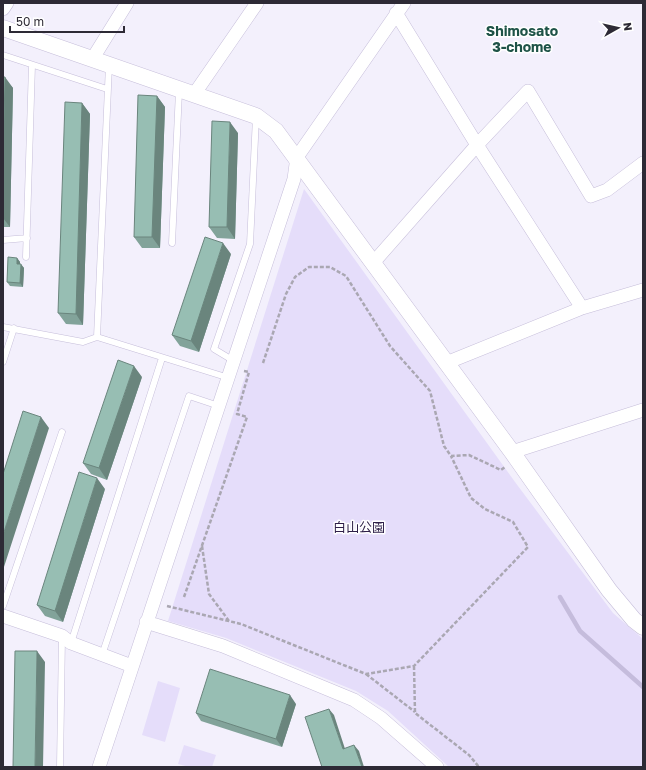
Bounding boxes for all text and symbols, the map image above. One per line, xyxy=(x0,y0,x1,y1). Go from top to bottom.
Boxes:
scale bar xyxy=(10,8,124,34)
north arrow xyxy=(598,8,638,48)
text: 50 m xyxy=(16,14,44,29)
text: N xyxy=(621,21,635,32)
district label: Shimosato 3-chome xyxy=(486,22,558,55)
park label: 白山公園 xyxy=(333,519,385,535)

